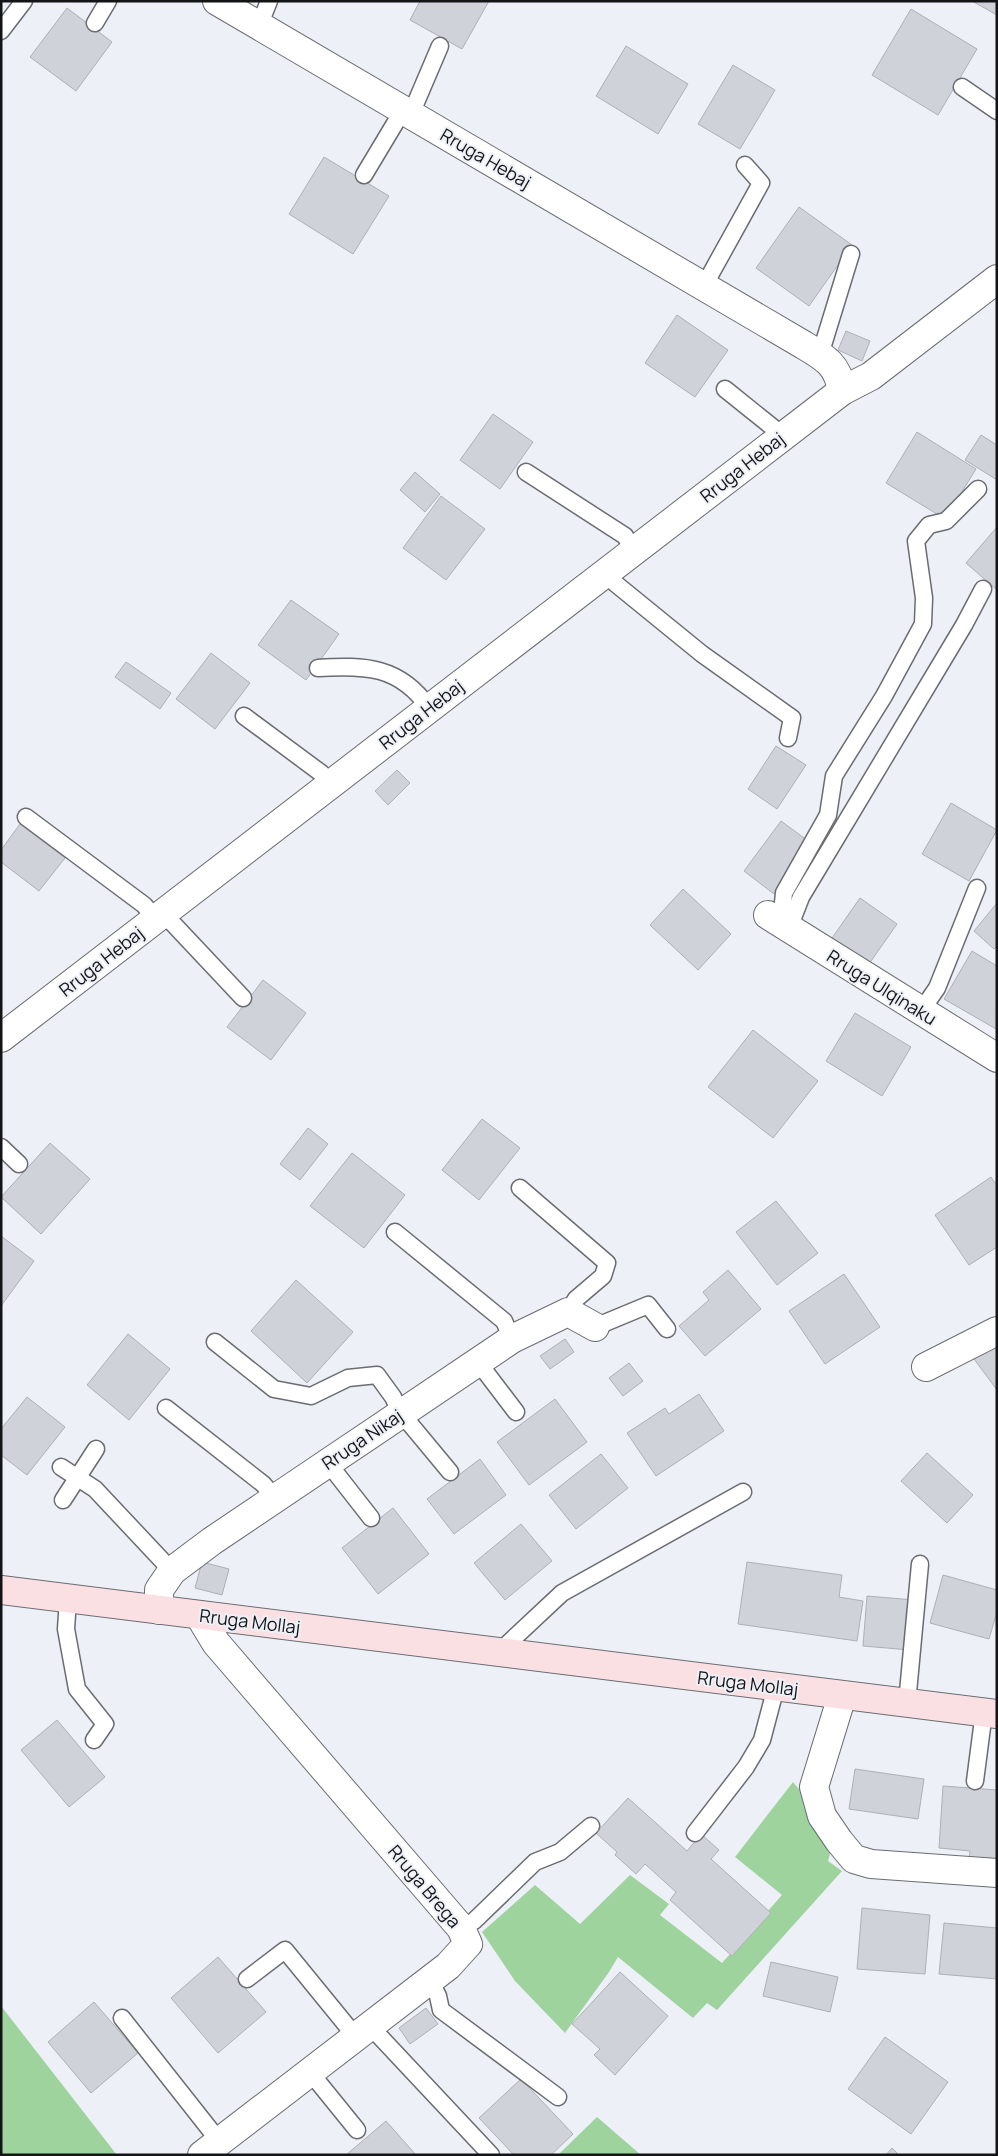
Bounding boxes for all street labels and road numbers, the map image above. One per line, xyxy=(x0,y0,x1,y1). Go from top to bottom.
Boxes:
street label: Rruga Hebaj xyxy=(436,122,536,194)
street label: Rruga Hebaj xyxy=(695,427,789,507)
street label: Rruga Hebaj xyxy=(374,674,468,754)
street label: Rruga Hebaj xyxy=(54,921,148,1001)
street label: Rruga Ulqinaku xyxy=(823,944,941,1030)
street label: Rruga Nikaj xyxy=(317,1403,407,1475)
street label: Rruga Mollaj xyxy=(198,1603,302,1639)
street label: Rruga Mollaj xyxy=(696,1665,800,1701)
street label: Rruga Brega xyxy=(383,1839,467,1933)

